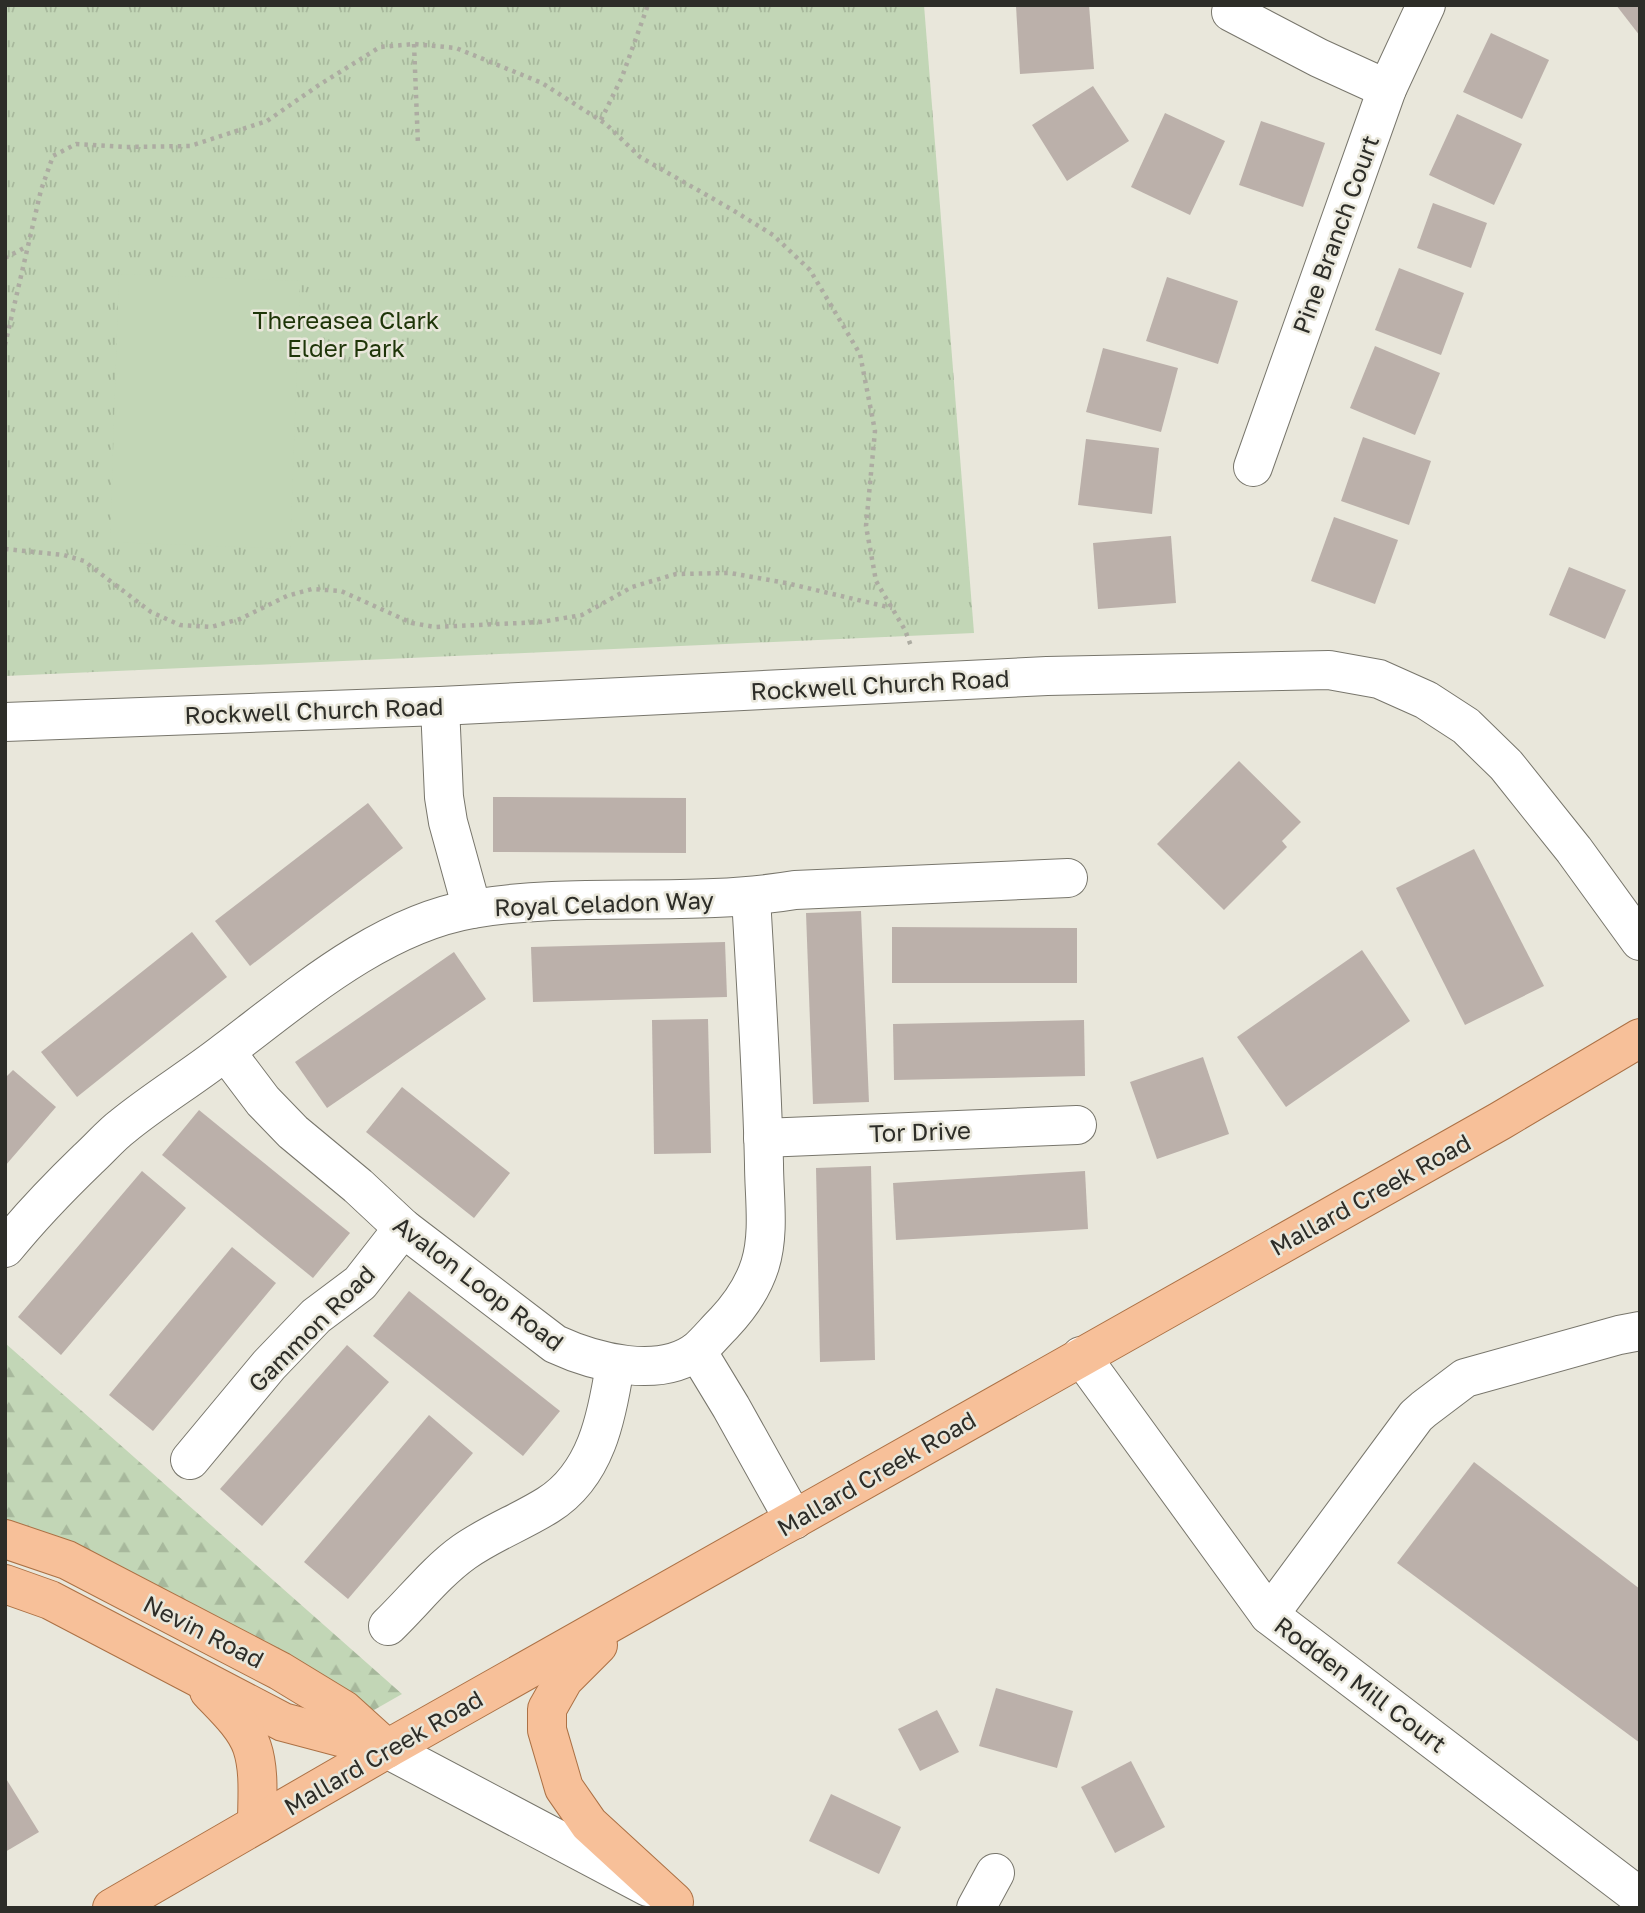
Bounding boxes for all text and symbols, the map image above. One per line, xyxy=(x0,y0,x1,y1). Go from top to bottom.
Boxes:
street label: Pine Branch Court xyxy=(1286,131,1384,337)
park label: Thereasea Clark Elder Park xyxy=(253,305,439,362)
street label: Rockwell Church Road xyxy=(750,663,1010,705)
street label: Rockwell Church Road xyxy=(184,691,444,729)
street label: Royal Celadon Way xyxy=(494,885,714,921)
street label: Tor Drive xyxy=(869,1115,971,1147)
street label: Mallard Creek Road xyxy=(1265,1127,1475,1261)
street label: Avalon Loop Road xyxy=(388,1210,570,1356)
street label: Gammon Road xyxy=(242,1259,380,1397)
street label: Mallard Creek Road xyxy=(771,1404,981,1542)
street label: Nevin Road xyxy=(139,1588,269,1674)
street label: Rodden Mill Court xyxy=(1269,1610,1453,1758)
street label: Mallard Creek Road xyxy=(278,1683,488,1821)

